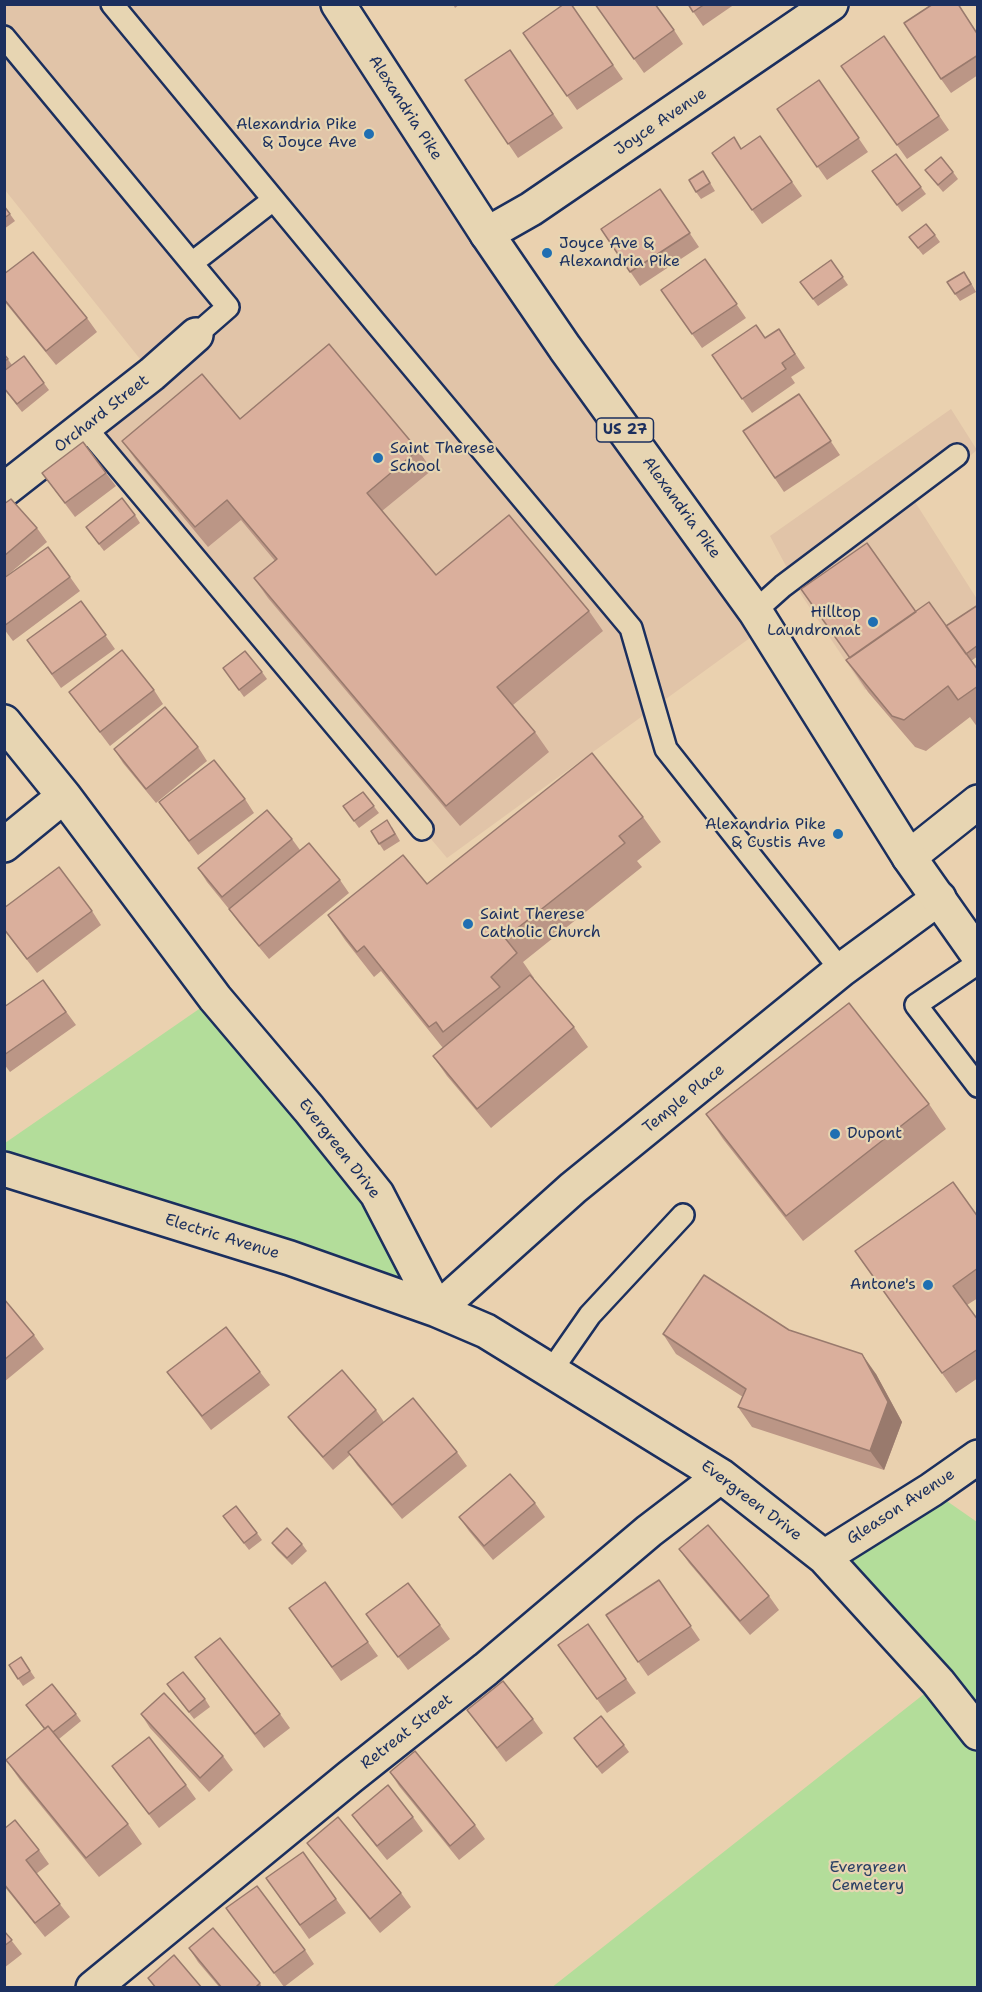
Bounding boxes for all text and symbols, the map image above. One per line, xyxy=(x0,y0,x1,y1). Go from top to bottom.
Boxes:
street label: Alexandria Pike xyxy=(364,52,446,164)
street label: Joyce Avenue xyxy=(611,84,711,160)
place label: Alexandria Pike & Joyce Ave xyxy=(236,115,357,153)
marker: Alexandria Pike & Joyce Ave xyxy=(362,127,376,141)
place label: Joyce Ave & Alexandria Pike xyxy=(559,234,680,272)
marker: Joyce Ave & Alexandria Pike xyxy=(540,246,554,260)
street label: Orchard Street xyxy=(51,371,153,457)
road number: US 27 xyxy=(596,418,654,442)
place label: Saint Therese School xyxy=(390,439,495,477)
marker: Saint Therese School xyxy=(371,451,385,465)
street label: Alexandria Pike xyxy=(638,453,724,563)
place label: Hilltop Laundromat xyxy=(767,603,861,641)
marker: Hilltop Laundromat xyxy=(866,615,880,629)
place label: Alexandria Pike & Custis Ave xyxy=(705,815,826,853)
marker: Alexandria Pike & Custis Ave xyxy=(831,827,845,841)
place label: Saint Therese Catholic Church xyxy=(480,905,601,943)
marker: Saint Therese Catholic Church xyxy=(461,917,475,931)
street label: Temple Place xyxy=(639,1060,729,1138)
street label: Evergreen Drive xyxy=(294,1095,384,1203)
place label: Dupont xyxy=(847,1124,902,1144)
marker: Dupont xyxy=(828,1127,842,1141)
street label: Electric Avenue xyxy=(162,1210,282,1264)
place label: Antone's xyxy=(850,1275,916,1295)
marker: Antone's xyxy=(921,1278,935,1292)
street label: Evergreen Drive xyxy=(697,1457,805,1545)
street label: Gleason Avenue xyxy=(844,1465,958,1549)
street label: Retreat Street xyxy=(357,1690,457,1774)
park label: Evergreen Cemetery xyxy=(830,1858,906,1896)

